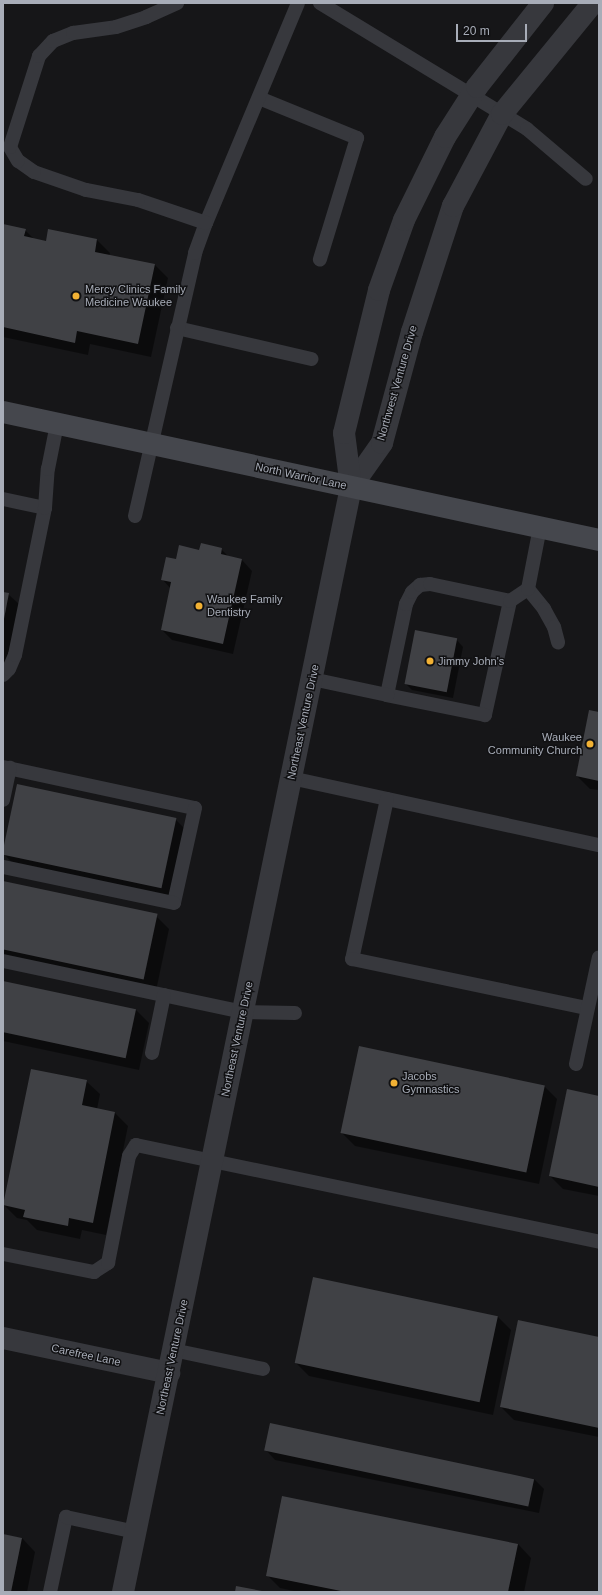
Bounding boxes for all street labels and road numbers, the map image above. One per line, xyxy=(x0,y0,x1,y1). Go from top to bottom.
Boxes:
street label: Northwest Venture Drive xyxy=(374,324,420,442)
street label: North Warrior Lane xyxy=(254,460,348,492)
street label: Northeast Venture Drive xyxy=(284,663,322,781)
street label: Northeast Venture Drive xyxy=(218,980,256,1098)
street label: Northeast Venture Drive xyxy=(153,1298,191,1416)
street label: Carefree Lane xyxy=(50,1341,122,1369)

